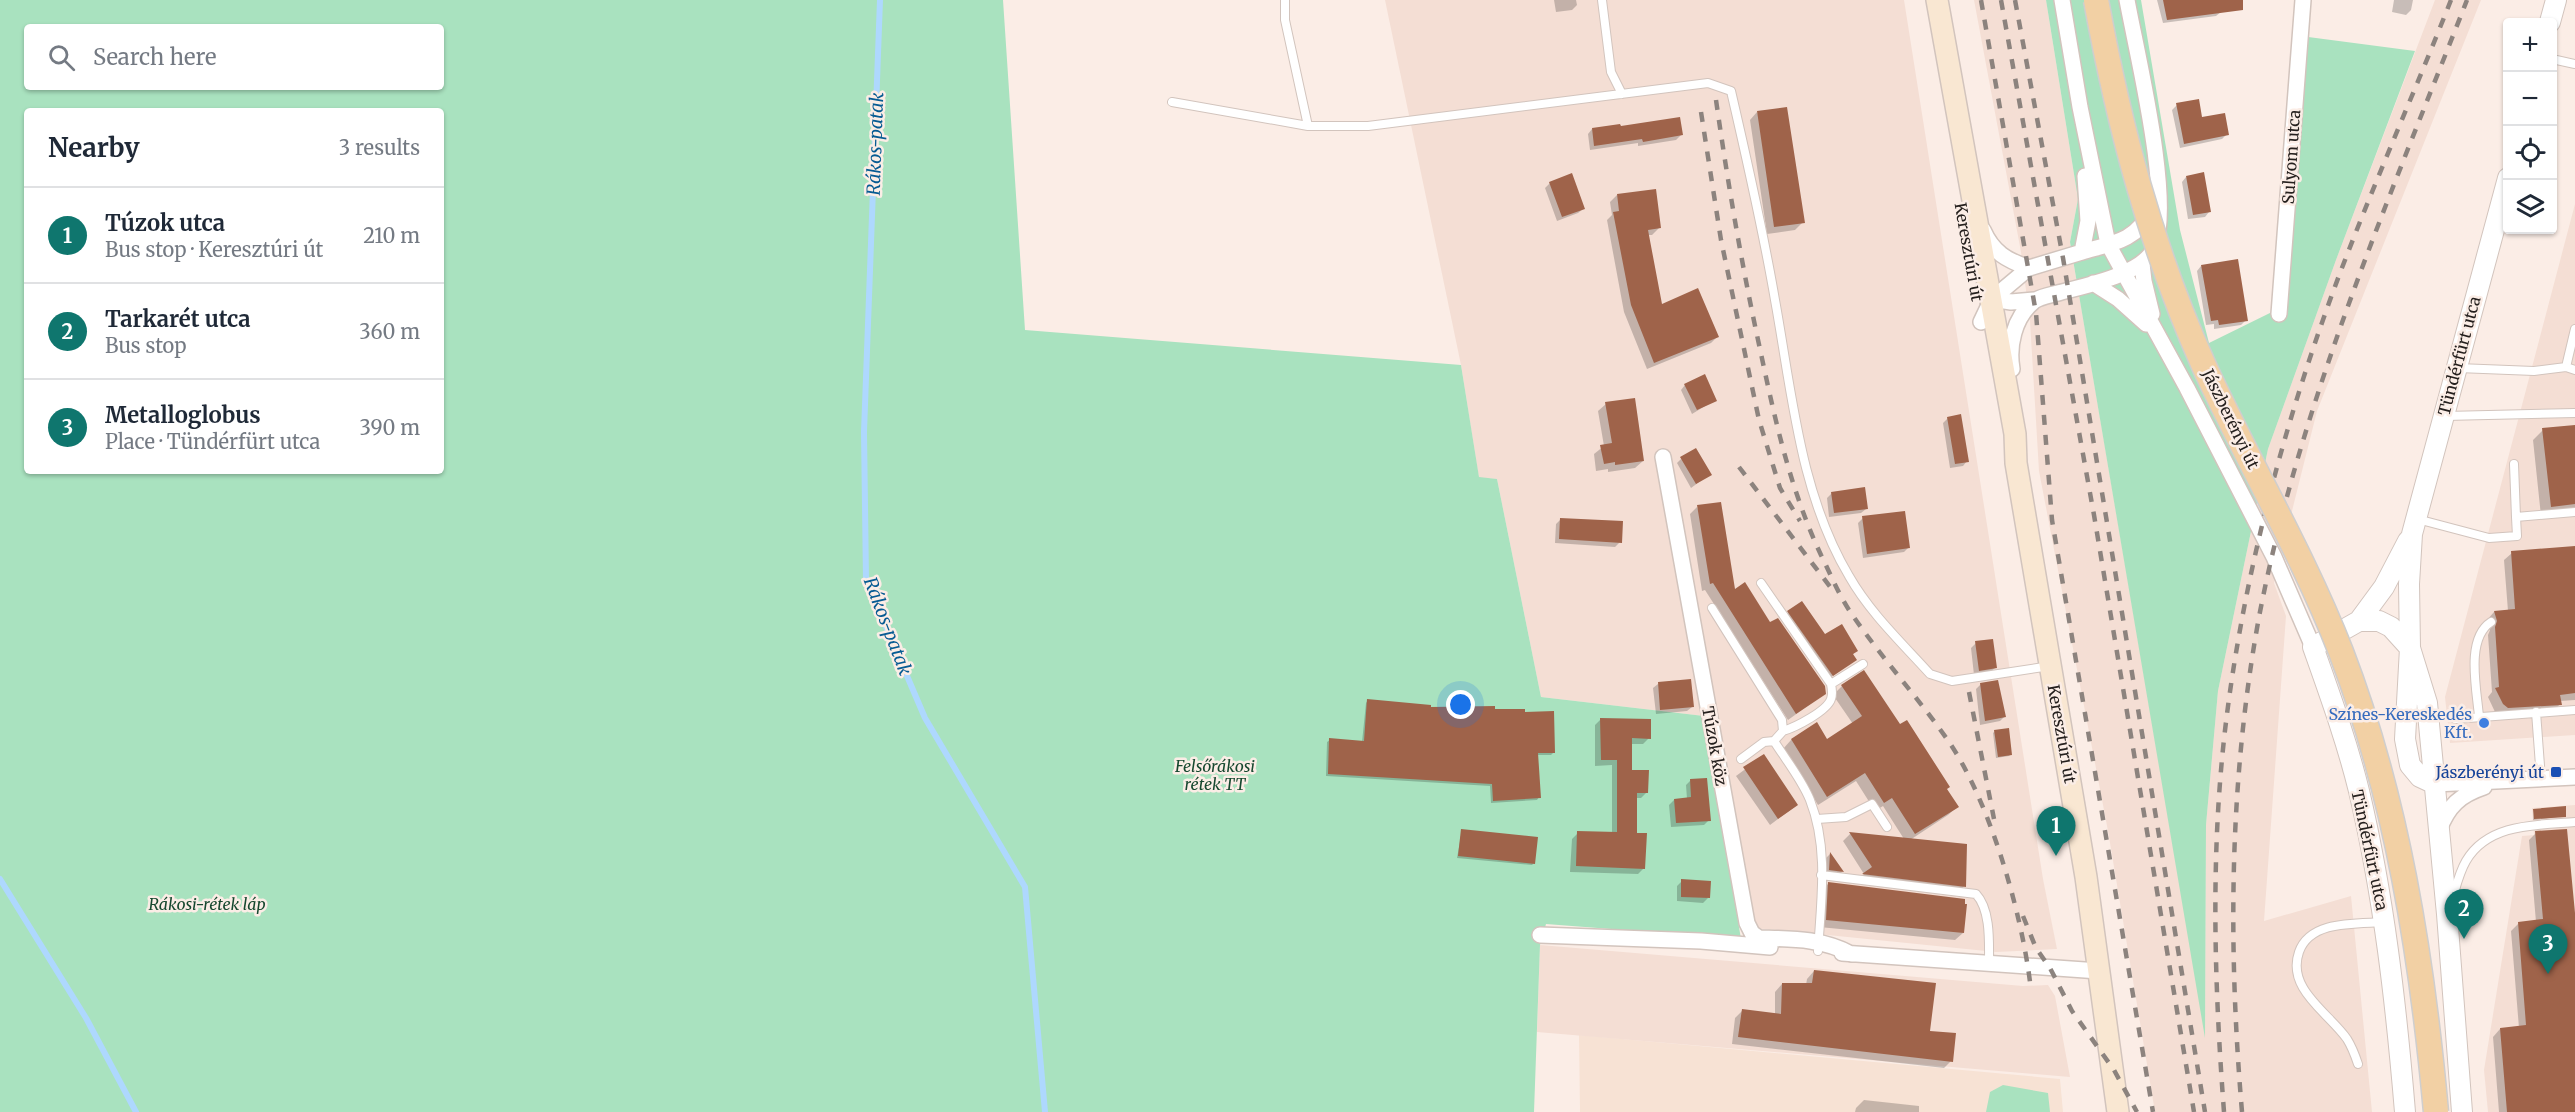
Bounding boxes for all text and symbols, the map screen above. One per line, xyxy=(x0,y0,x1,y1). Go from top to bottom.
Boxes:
map controls xyxy=(2503,18,2557,234)
button: + xyxy=(2503,18,2557,72)
search box xyxy=(24,24,444,90)
icon: search xyxy=(45,41,78,74)
text: Search here xyxy=(93,43,216,71)
button: − xyxy=(2503,72,2557,126)
water label: Rákos-patak xyxy=(862,92,888,196)
street label: Sulyom utca xyxy=(2278,109,2304,205)
button: locate xyxy=(2503,126,2557,180)
text: Nearby xyxy=(48,131,140,164)
text: 3 results xyxy=(339,135,420,160)
button: layers xyxy=(2503,180,2557,234)
street label: Keresztúri út xyxy=(1950,201,1988,304)
text: Túzok utca xyxy=(105,209,225,237)
text: 1 xyxy=(63,223,72,248)
text: 210 m xyxy=(363,223,420,248)
text: Bus stop · Keresztúri út xyxy=(105,237,323,262)
street label: Tündérfürt utca xyxy=(2433,294,2485,418)
text: Tarkarét utca xyxy=(105,305,251,333)
text: 2 xyxy=(62,319,73,344)
text: 360 m xyxy=(359,319,420,344)
text: Bus stop xyxy=(105,333,187,358)
street label: Jászberényi út xyxy=(2198,365,2264,473)
text: Metalloglobus xyxy=(105,401,261,429)
text: 3 xyxy=(62,415,73,440)
text: 390 m xyxy=(360,415,420,440)
text: Place · Tündérfürt utca xyxy=(105,429,320,454)
water label: Rákos-patak xyxy=(859,574,917,678)
street label: Keresztúri út xyxy=(2043,683,2081,786)
your location xyxy=(1446,690,1475,719)
place label: Színes-Kereskedés Kft. xyxy=(2328,704,2472,742)
street label: Túzok köz xyxy=(1698,705,1732,788)
marker: Színes-Kereskedés Kft. xyxy=(2477,716,2491,730)
park label: Felsőrákosi rétek TT xyxy=(1174,756,1255,794)
place label: Jászberényi út xyxy=(2434,762,2545,782)
marker: Jászberényi út xyxy=(2549,765,2563,779)
street label: Tündérfürt utca xyxy=(2347,788,2393,913)
pin: 1 xyxy=(2036,806,2076,856)
pin: 2 xyxy=(2444,890,2484,939)
park label: Rákosi-rétek láp xyxy=(148,894,266,914)
pin: 3 xyxy=(2528,924,2568,974)

